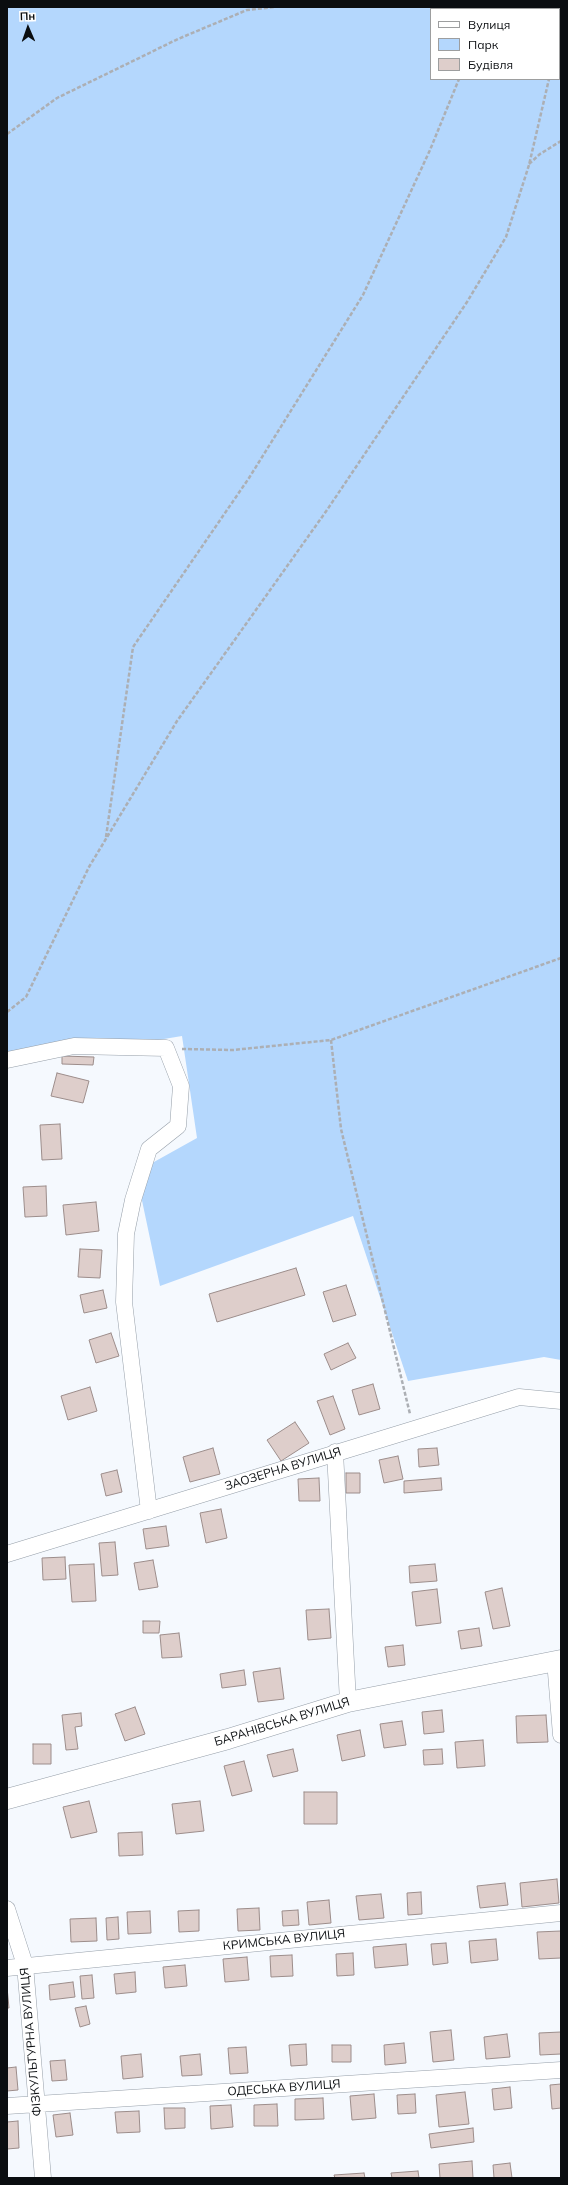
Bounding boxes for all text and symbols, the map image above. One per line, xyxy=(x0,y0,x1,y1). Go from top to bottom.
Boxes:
north arrow xyxy=(8,8,48,48)
legend xyxy=(430,8,560,80)
text: Пн xyxy=(20,9,35,23)
text: Вулиця xyxy=(468,17,510,32)
text: Парк xyxy=(468,37,498,52)
text: Будівля xyxy=(468,57,513,72)
street label: ЗАОЗЕРНА ВУЛИЦЯ xyxy=(223,1444,343,1494)
street label: БАРАНІВСЬКА ВУЛИЦЯ xyxy=(213,1695,351,1749)
street label: КРИМСЬКА ВУЛИЦЯ xyxy=(222,1926,346,1954)
street label: ФІЗКУЛЬТУРНА ВУЛИЦЯ xyxy=(17,1967,45,2117)
street label: ОДЕСЬКА ВУЛИЦЯ xyxy=(227,2077,341,2099)

